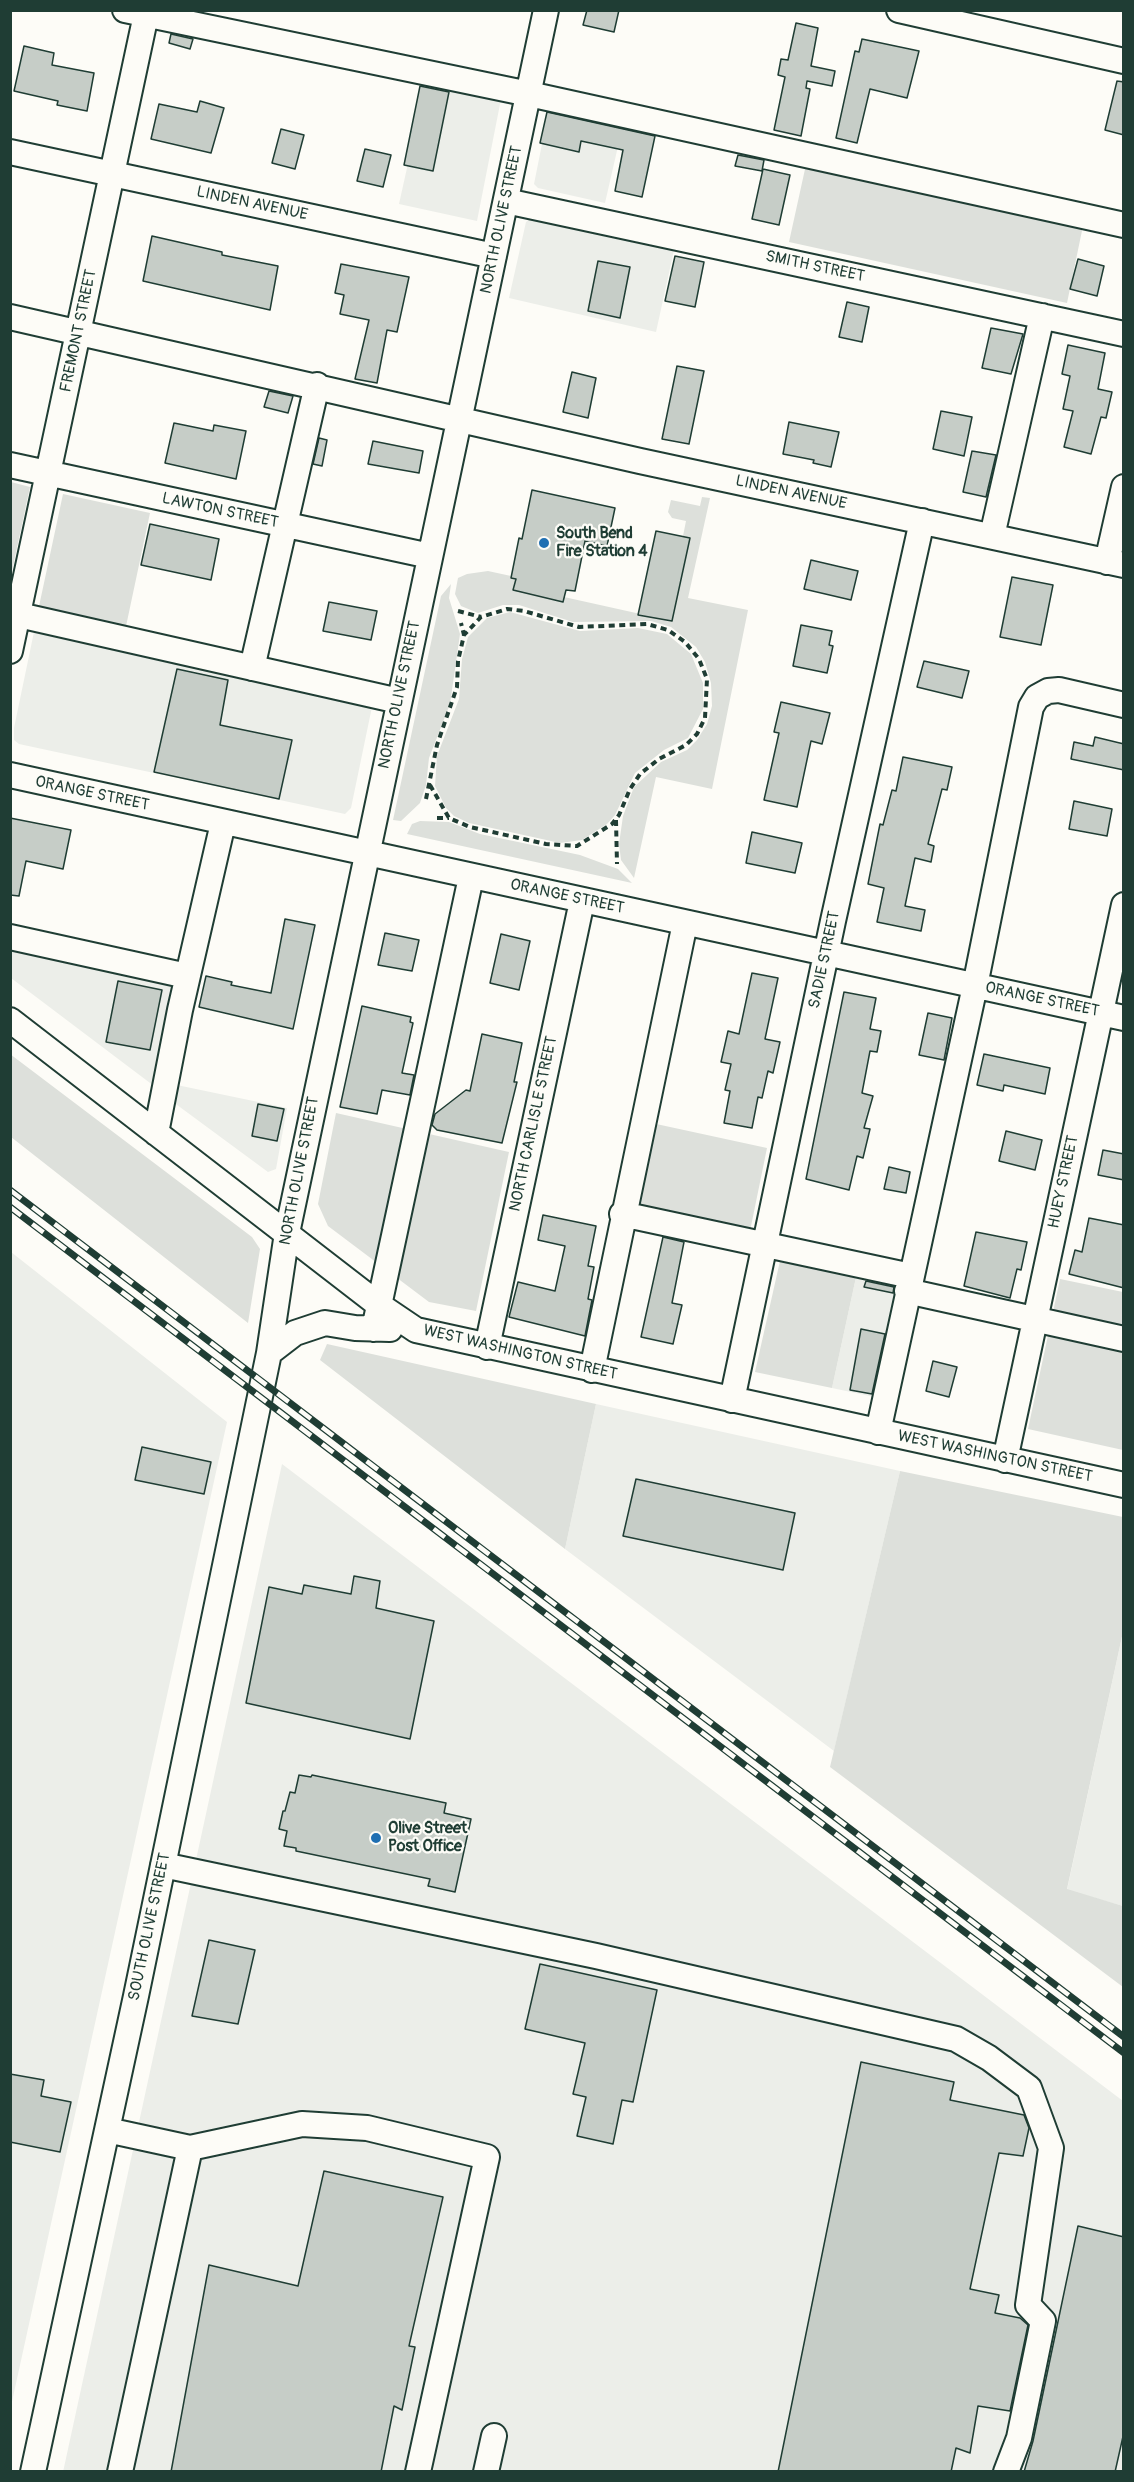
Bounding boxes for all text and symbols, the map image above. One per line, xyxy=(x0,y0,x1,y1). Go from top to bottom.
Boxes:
street label: NORTH OLIVE STREET xyxy=(477,144,527,296)
street label: LINDEN AVENUE xyxy=(194,183,310,225)
street label: SMITH STREET xyxy=(764,247,866,287)
street label: FREMONT STREET xyxy=(57,268,101,394)
street label: LINDEN AVENUE xyxy=(733,472,849,514)
street label: LAWTON STREET xyxy=(160,489,280,533)
place label: South Bend Fire Station 4 xyxy=(556,524,648,562)
marker: South Bend Fire Station 4 xyxy=(537,536,551,550)
street label: NORTH OLIVE STREET xyxy=(375,619,425,771)
street label: ORANGE STREET xyxy=(33,773,151,815)
street label: ORANGE STREET xyxy=(508,876,626,918)
street label: SADIE STREET xyxy=(805,910,845,1010)
street label: ORANGE STREET xyxy=(983,979,1101,1021)
street label: NORTH CARLISLE STREET xyxy=(506,1035,562,1213)
street label: NORTH OLIVE STREET xyxy=(276,1095,324,1247)
street label: HUEY STREET xyxy=(1045,1134,1083,1230)
street label: WEST WASHINGTON STREET xyxy=(421,1321,619,1385)
street label: WEST WASHINGTON STREET xyxy=(896,1427,1094,1487)
place label: Olive Street Post Office xyxy=(388,1819,467,1857)
marker: Olive Street Post Office xyxy=(369,1831,383,1845)
street label: SOUTH OLIVE STREET xyxy=(125,1851,175,2003)

